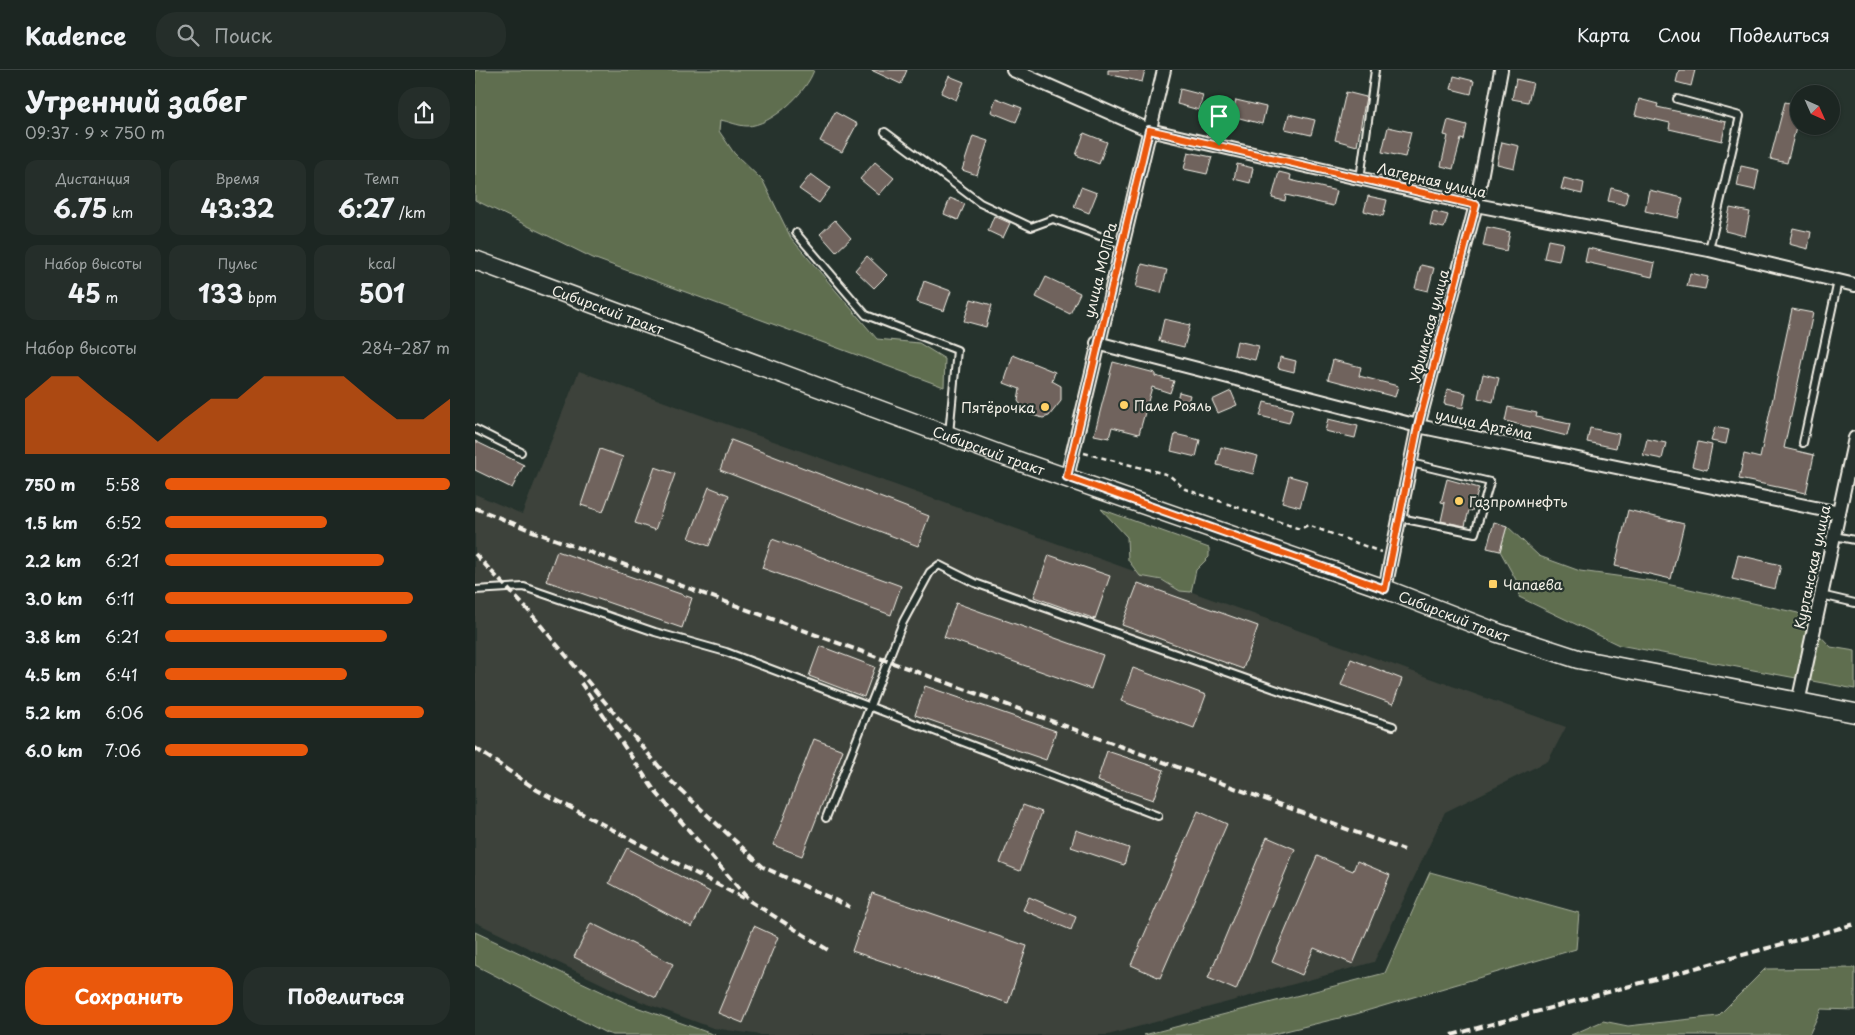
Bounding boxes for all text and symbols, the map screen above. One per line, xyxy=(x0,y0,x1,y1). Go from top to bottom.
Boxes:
search box xyxy=(156,12,506,57)
text: Kadence xyxy=(25,17,126,53)
icon: search xyxy=(174,21,202,49)
text: Поиск xyxy=(214,21,272,49)
text: Карта xyxy=(1577,21,1630,48)
text: Слои xyxy=(1658,21,1701,48)
text: Поделиться xyxy=(1729,21,1830,48)
text: Утренний забег xyxy=(25,79,246,122)
north arrow xyxy=(1790,85,1840,135)
map controls xyxy=(1790,85,1840,135)
button: share xyxy=(398,87,450,139)
pin xyxy=(1198,95,1240,146)
icon: arrive xyxy=(1205,102,1233,130)
text: 09:37 · 9 × 750 m xyxy=(25,120,165,144)
street label: Лагерная улица xyxy=(1375,157,1489,203)
text: Дистанция xyxy=(56,168,130,189)
text: Время xyxy=(215,168,260,189)
text: Темп xyxy=(364,168,400,189)
text: 6.75 xyxy=(53,189,108,227)
text: 43:32 xyxy=(201,189,274,227)
text: 6:27 xyxy=(338,189,394,227)
text: km xyxy=(108,202,133,223)
text: /km xyxy=(394,202,426,223)
street label: улица МОПРа xyxy=(1078,220,1122,320)
text: Набор высоты xyxy=(44,253,142,274)
text: Пульс xyxy=(218,253,257,274)
text: kcal xyxy=(368,253,396,274)
street label: Уфимская улица xyxy=(1404,267,1454,385)
text: 45 xyxy=(68,274,101,312)
text: 133 xyxy=(198,274,243,312)
text: 501 xyxy=(359,274,405,312)
street label: Сибирский тракт xyxy=(549,279,667,340)
text: m xyxy=(101,287,118,308)
text: bpm xyxy=(243,287,277,308)
text: Набор высоты xyxy=(25,335,137,359)
text: 284–287 m xyxy=(361,335,450,359)
place label: Пале Рояль xyxy=(1134,395,1212,416)
place label: Пятёрочка xyxy=(961,397,1035,418)
marker: Пале Рояль xyxy=(1118,399,1130,411)
marker: Пятёрочка xyxy=(1039,401,1051,413)
street label: улица Артёма xyxy=(1433,403,1535,445)
street label: Сибирский тракт xyxy=(930,420,1048,480)
text: 750 m xyxy=(25,472,75,496)
text: 5:58 xyxy=(105,472,140,496)
place label: Газпромнефть xyxy=(1469,491,1568,512)
marker: Газпромнефть xyxy=(1453,495,1465,507)
street label: Курганская улица xyxy=(1789,503,1835,631)
text: 1.5 km xyxy=(25,510,78,534)
text: 6:52 xyxy=(105,510,142,534)
text: 2.2 km xyxy=(25,548,81,572)
text: 6:21 xyxy=(105,548,139,572)
place label: Чапаева xyxy=(1503,574,1563,595)
marker: Чапаева xyxy=(1487,578,1499,590)
street label: Сибирский тракт xyxy=(1396,585,1513,647)
text: 3.0 km xyxy=(25,586,82,610)
text: 6:11 xyxy=(105,586,134,610)
text: 3.8 km xyxy=(25,624,81,648)
text: 6:21 xyxy=(105,624,139,648)
text: 4.5 km xyxy=(25,662,81,686)
text: 6:41 xyxy=(105,662,138,686)
text: 5.2 km xyxy=(25,700,81,724)
text: 6:06 xyxy=(105,700,144,724)
text: 6.0 km xyxy=(25,738,83,762)
text: 7:06 xyxy=(105,738,141,762)
button: Сохранить xyxy=(25,967,233,1025)
button: Поделиться xyxy=(243,967,450,1025)

